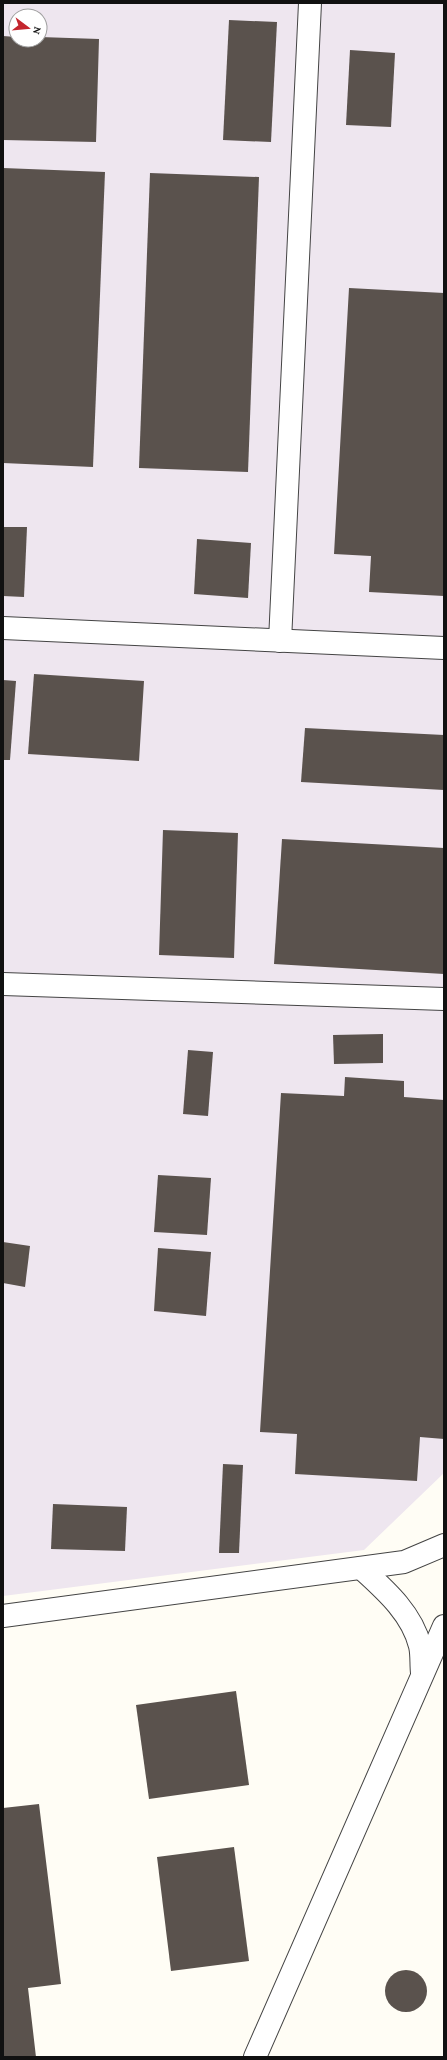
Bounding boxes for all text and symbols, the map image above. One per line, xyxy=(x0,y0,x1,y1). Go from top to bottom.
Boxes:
north arrow xyxy=(8,8,48,48)
text: N xyxy=(31,25,44,36)

